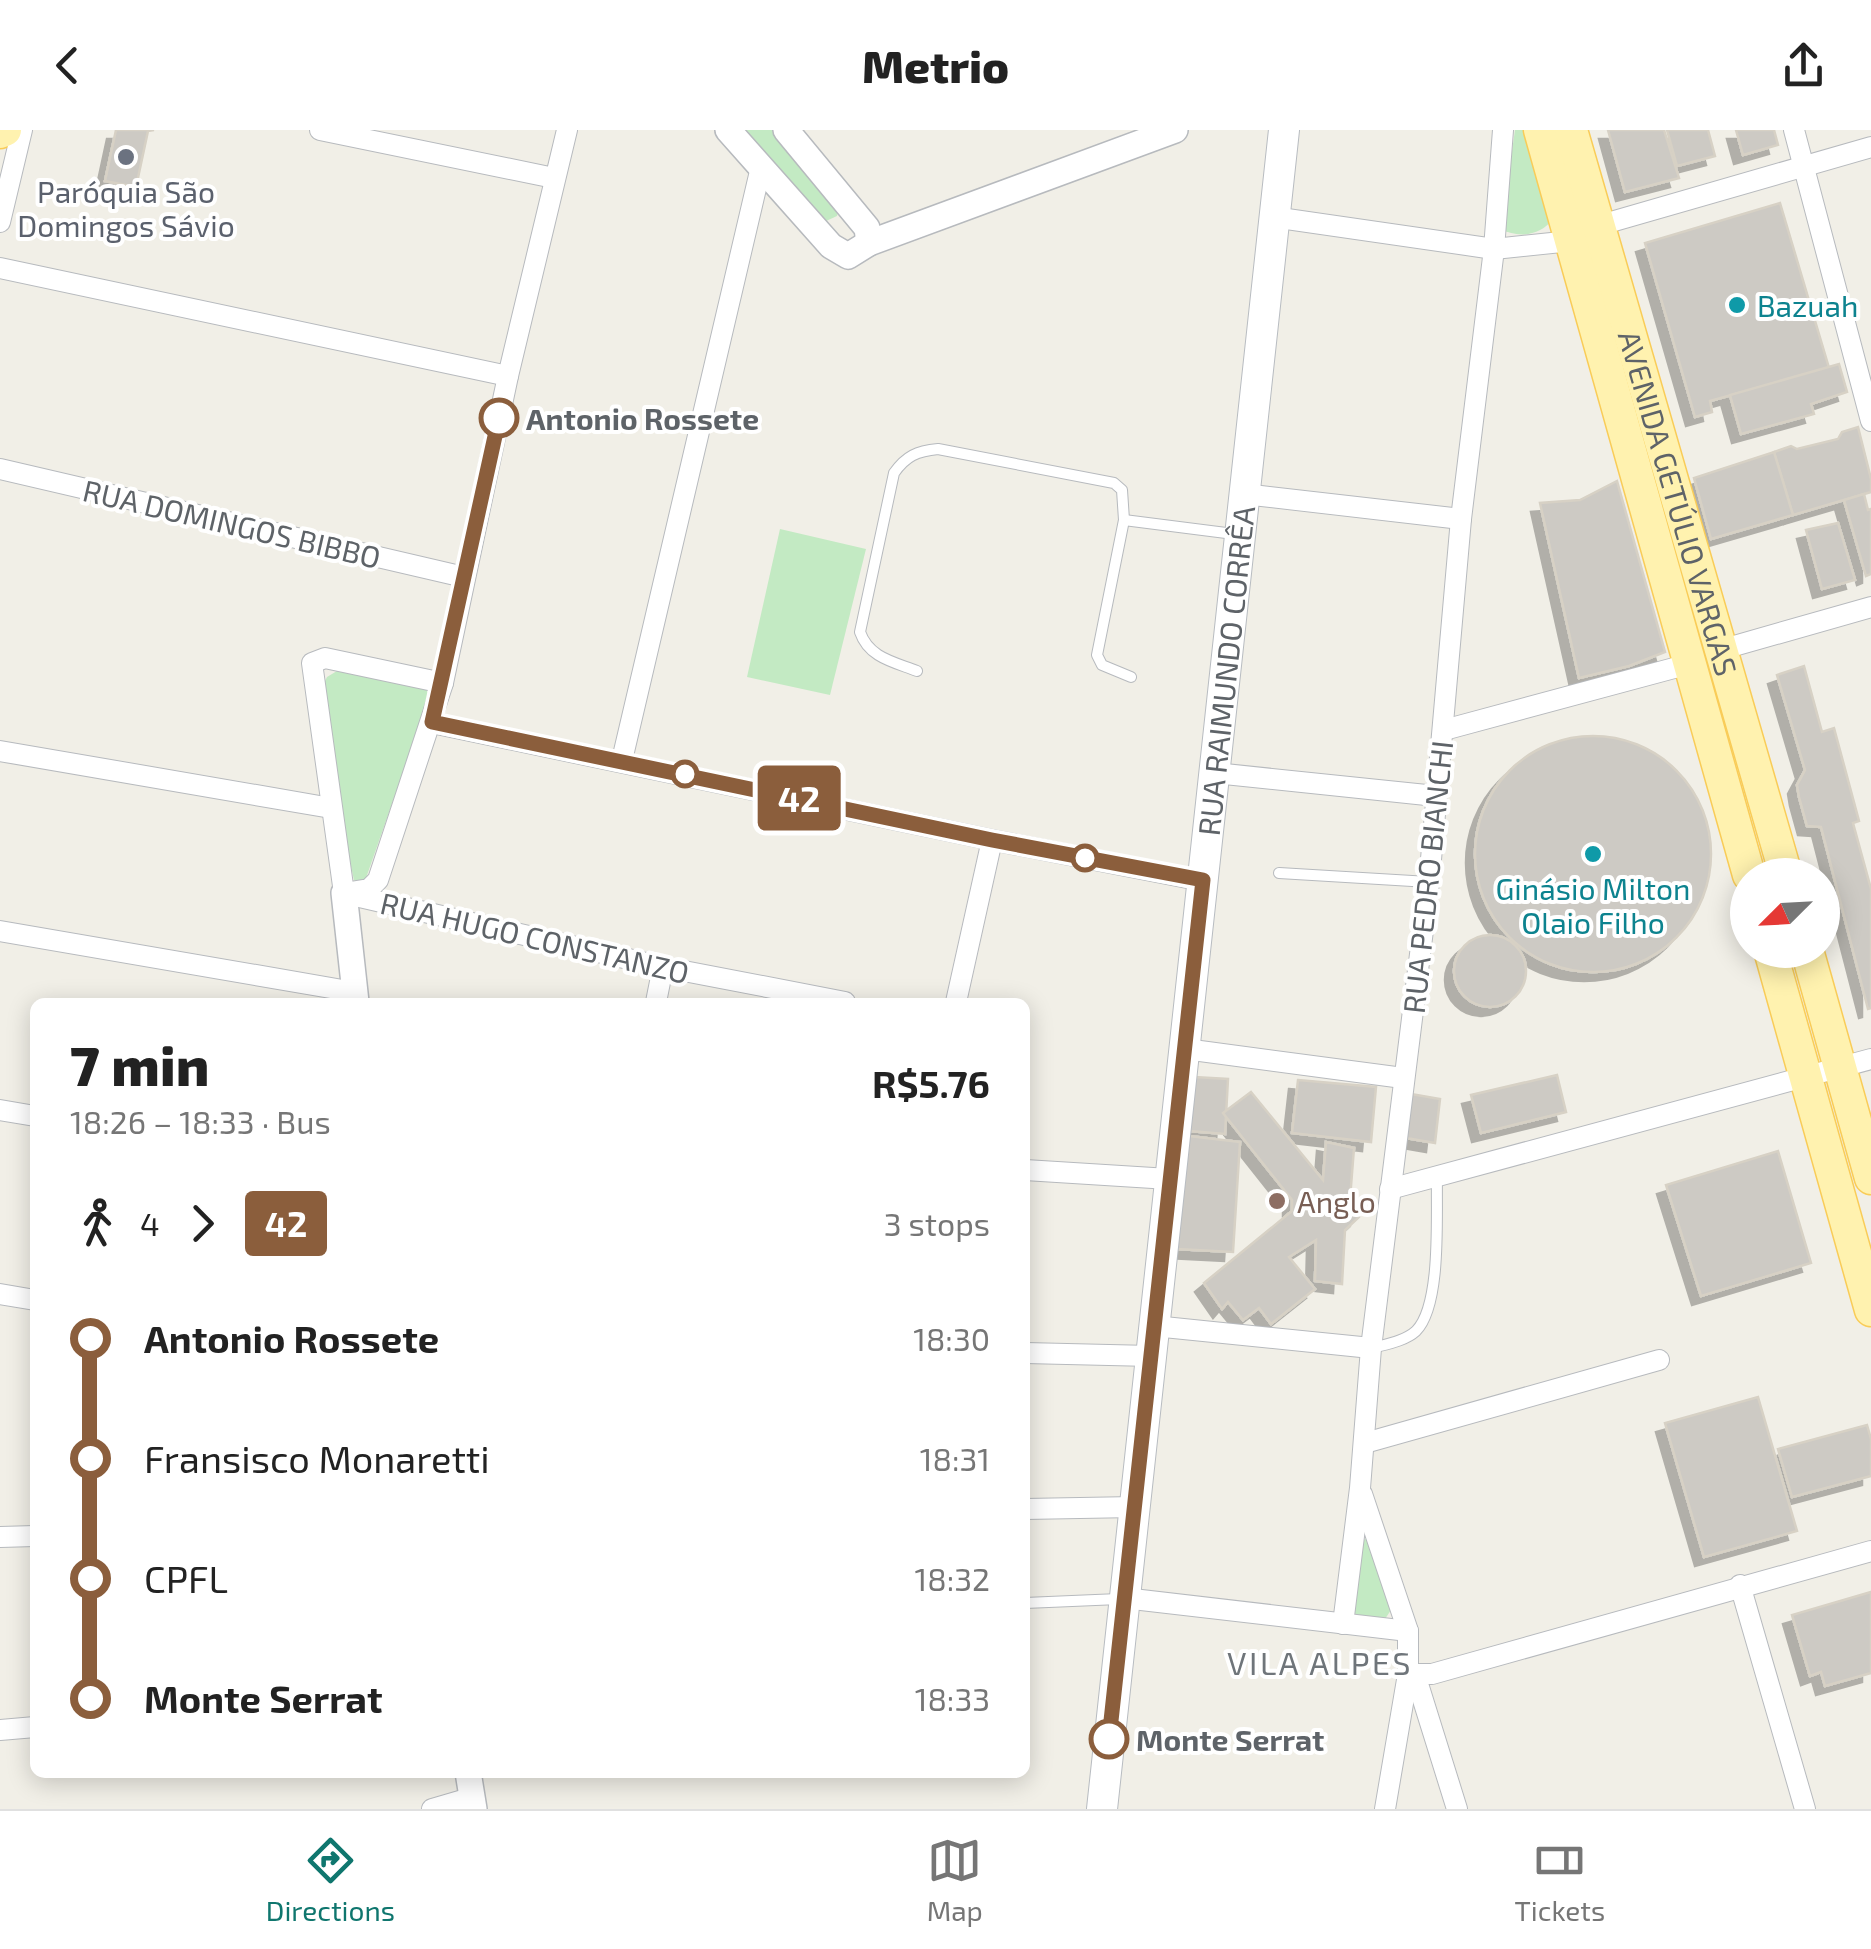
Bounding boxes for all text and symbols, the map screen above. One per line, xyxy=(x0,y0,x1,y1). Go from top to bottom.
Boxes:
icon: back xyxy=(40,38,95,93)
text: Metrio xyxy=(862,38,1009,92)
icon: share xyxy=(1776,38,1831,93)
marker: Paróquia São Domingos Sávio xyxy=(115,146,137,168)
place label: Paróquia São Domingos Sávio xyxy=(17,173,235,243)
place label: Bazuah xyxy=(1757,287,1858,323)
marker: Bazuah xyxy=(1726,294,1748,316)
street label: AVENIDA GETÚLIO VARGAS xyxy=(1612,326,1745,680)
marker: Antonio Rossete xyxy=(480,399,518,437)
place label: Antonio Rossete xyxy=(526,400,759,436)
street label: RUA DOMINGOS BIBBO xyxy=(80,471,384,575)
street label: RUA RAIMUNDO CORRÊA xyxy=(1190,504,1261,837)
street label: RUA PEDRO BIANCHI xyxy=(1395,739,1459,1015)
unlabelled marker xyxy=(672,761,698,787)
line badge: 42 xyxy=(754,766,844,830)
text: 42 xyxy=(778,777,820,819)
marker: Ginásio Milton Olaio Filho xyxy=(1582,843,1604,865)
unlabelled marker xyxy=(1072,845,1098,871)
north arrow xyxy=(1730,858,1840,968)
map controls xyxy=(1730,858,1840,968)
place label: Ginásio Milton Olaio Filho xyxy=(1496,870,1690,940)
street label: RUA HUGO CONSTANZO xyxy=(377,884,693,990)
text: 7 min xyxy=(70,1031,209,1097)
text: R$5.76 xyxy=(872,1060,990,1106)
text: 18:26 – 18:33 · Bus xyxy=(70,1102,331,1140)
place label: Anglo xyxy=(1297,1183,1376,1219)
marker: Anglo xyxy=(1266,1190,1288,1212)
icon: walk xyxy=(70,1196,125,1251)
icon: forward xyxy=(175,1196,230,1251)
text: 42 xyxy=(265,1202,307,1244)
text: 4 xyxy=(140,1204,160,1242)
text: 3 stops xyxy=(884,1204,990,1242)
text: Antonio Rossete xyxy=(144,1315,439,1361)
text: 18:30 xyxy=(913,1319,990,1357)
text: Fransisco Monaretti xyxy=(144,1435,490,1481)
text: 18:31 xyxy=(920,1439,990,1477)
text: CPFL xyxy=(144,1555,228,1601)
text: 18:32 xyxy=(915,1559,990,1597)
district label: VILA ALPES xyxy=(1227,1643,1413,1681)
text: Monte Serrat xyxy=(144,1675,383,1721)
text: 18:33 xyxy=(915,1679,990,1717)
marker: Monte Serrat xyxy=(1090,1720,1128,1758)
place label: Monte Serrat xyxy=(1136,1721,1324,1757)
tab: Directions xyxy=(266,1833,395,1927)
tab: Map xyxy=(927,1833,983,1927)
tab: Tickets xyxy=(1514,1833,1605,1927)

